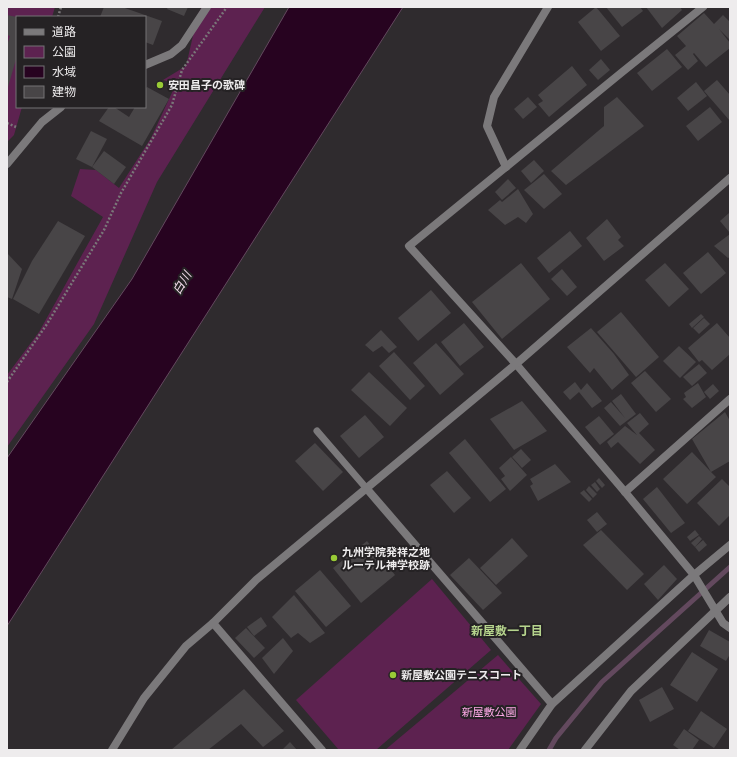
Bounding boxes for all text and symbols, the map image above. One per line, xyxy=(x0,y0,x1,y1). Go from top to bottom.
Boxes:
legend xyxy=(16,16,146,108)
text: 道路 xyxy=(52,24,76,39)
text: 公園 xyxy=(52,44,76,59)
text: 水域 xyxy=(52,64,76,79)
place label: 安田昌子の歌碑 xyxy=(168,78,245,92)
marker: 安田昌子の歌碑 xyxy=(155,80,165,90)
text: 建物 xyxy=(52,84,76,99)
water label: 白川 xyxy=(169,267,195,297)
place label: 九州学院発祥之地 ルーテル神学校跡 xyxy=(342,545,430,572)
marker: 九州学院発祥之地 ルーテル神学校跡 xyxy=(329,553,339,563)
district label: 新屋敷一丁目 xyxy=(471,623,543,638)
place label: 新屋敷公園テニスコート xyxy=(401,668,522,682)
marker: 新屋敷公園テニスコート xyxy=(388,670,398,680)
park label: 新屋敷公園 xyxy=(462,705,517,719)

